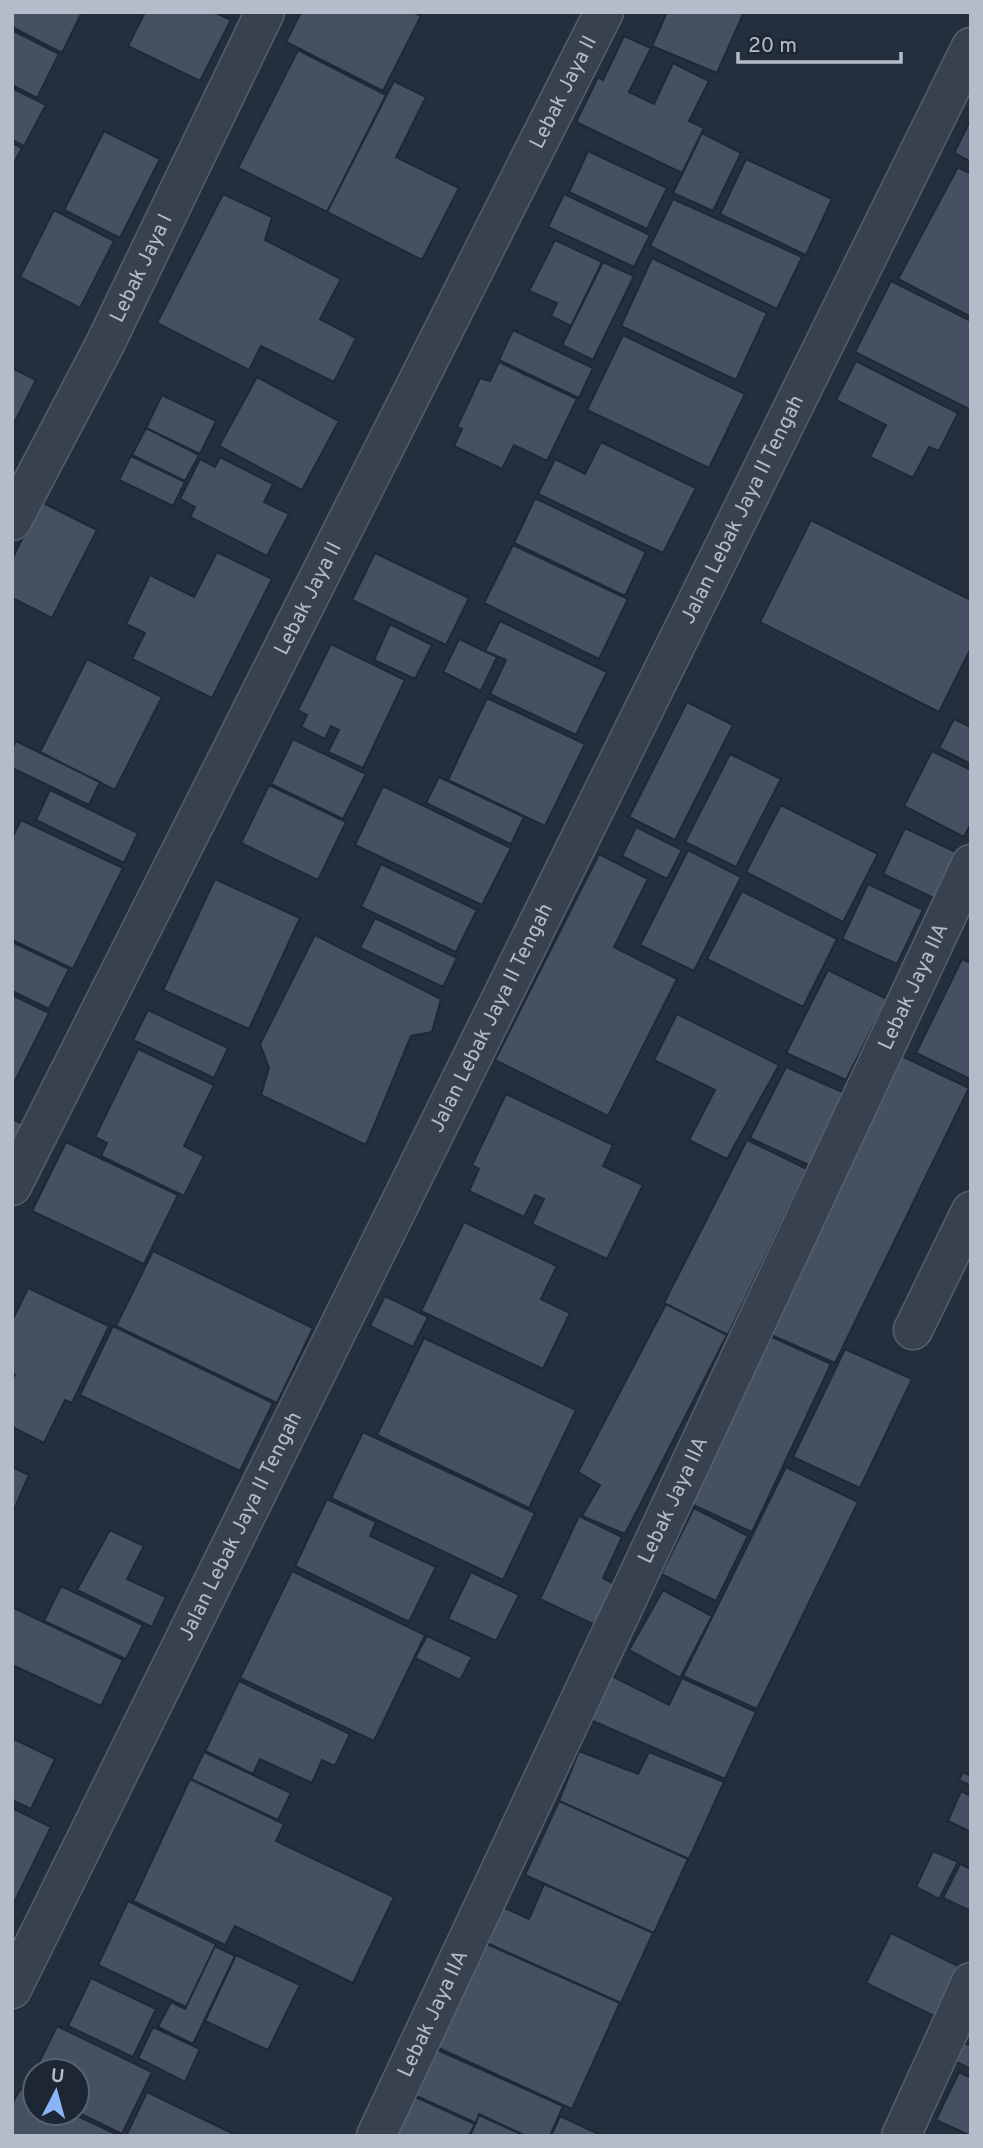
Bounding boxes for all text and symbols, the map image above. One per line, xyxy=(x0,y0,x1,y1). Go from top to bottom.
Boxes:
scale bar xyxy=(738,21,901,65)
street label: Lebak Jaya II xyxy=(524,31,603,153)
text: 20 m xyxy=(748,33,797,60)
street label: Lebak Jaya I xyxy=(104,210,179,327)
street label: Jalan Lebak Jaya II Tengah xyxy=(675,390,811,629)
street label: Lebak Jaya II xyxy=(268,537,348,660)
street label: Jalan Lebak Jaya II Tengah xyxy=(424,899,560,1137)
street label: Lebak Jaya IIA xyxy=(872,919,955,1054)
street label: Jalan Lebak Jaya II Tengah xyxy=(172,1407,308,1645)
street label: Lebak Jaya IIA xyxy=(632,1432,715,1568)
street label: Lebak Jaya IIA xyxy=(392,1946,474,2082)
north arrow xyxy=(21,2057,91,2127)
text: U xyxy=(50,2064,66,2090)

